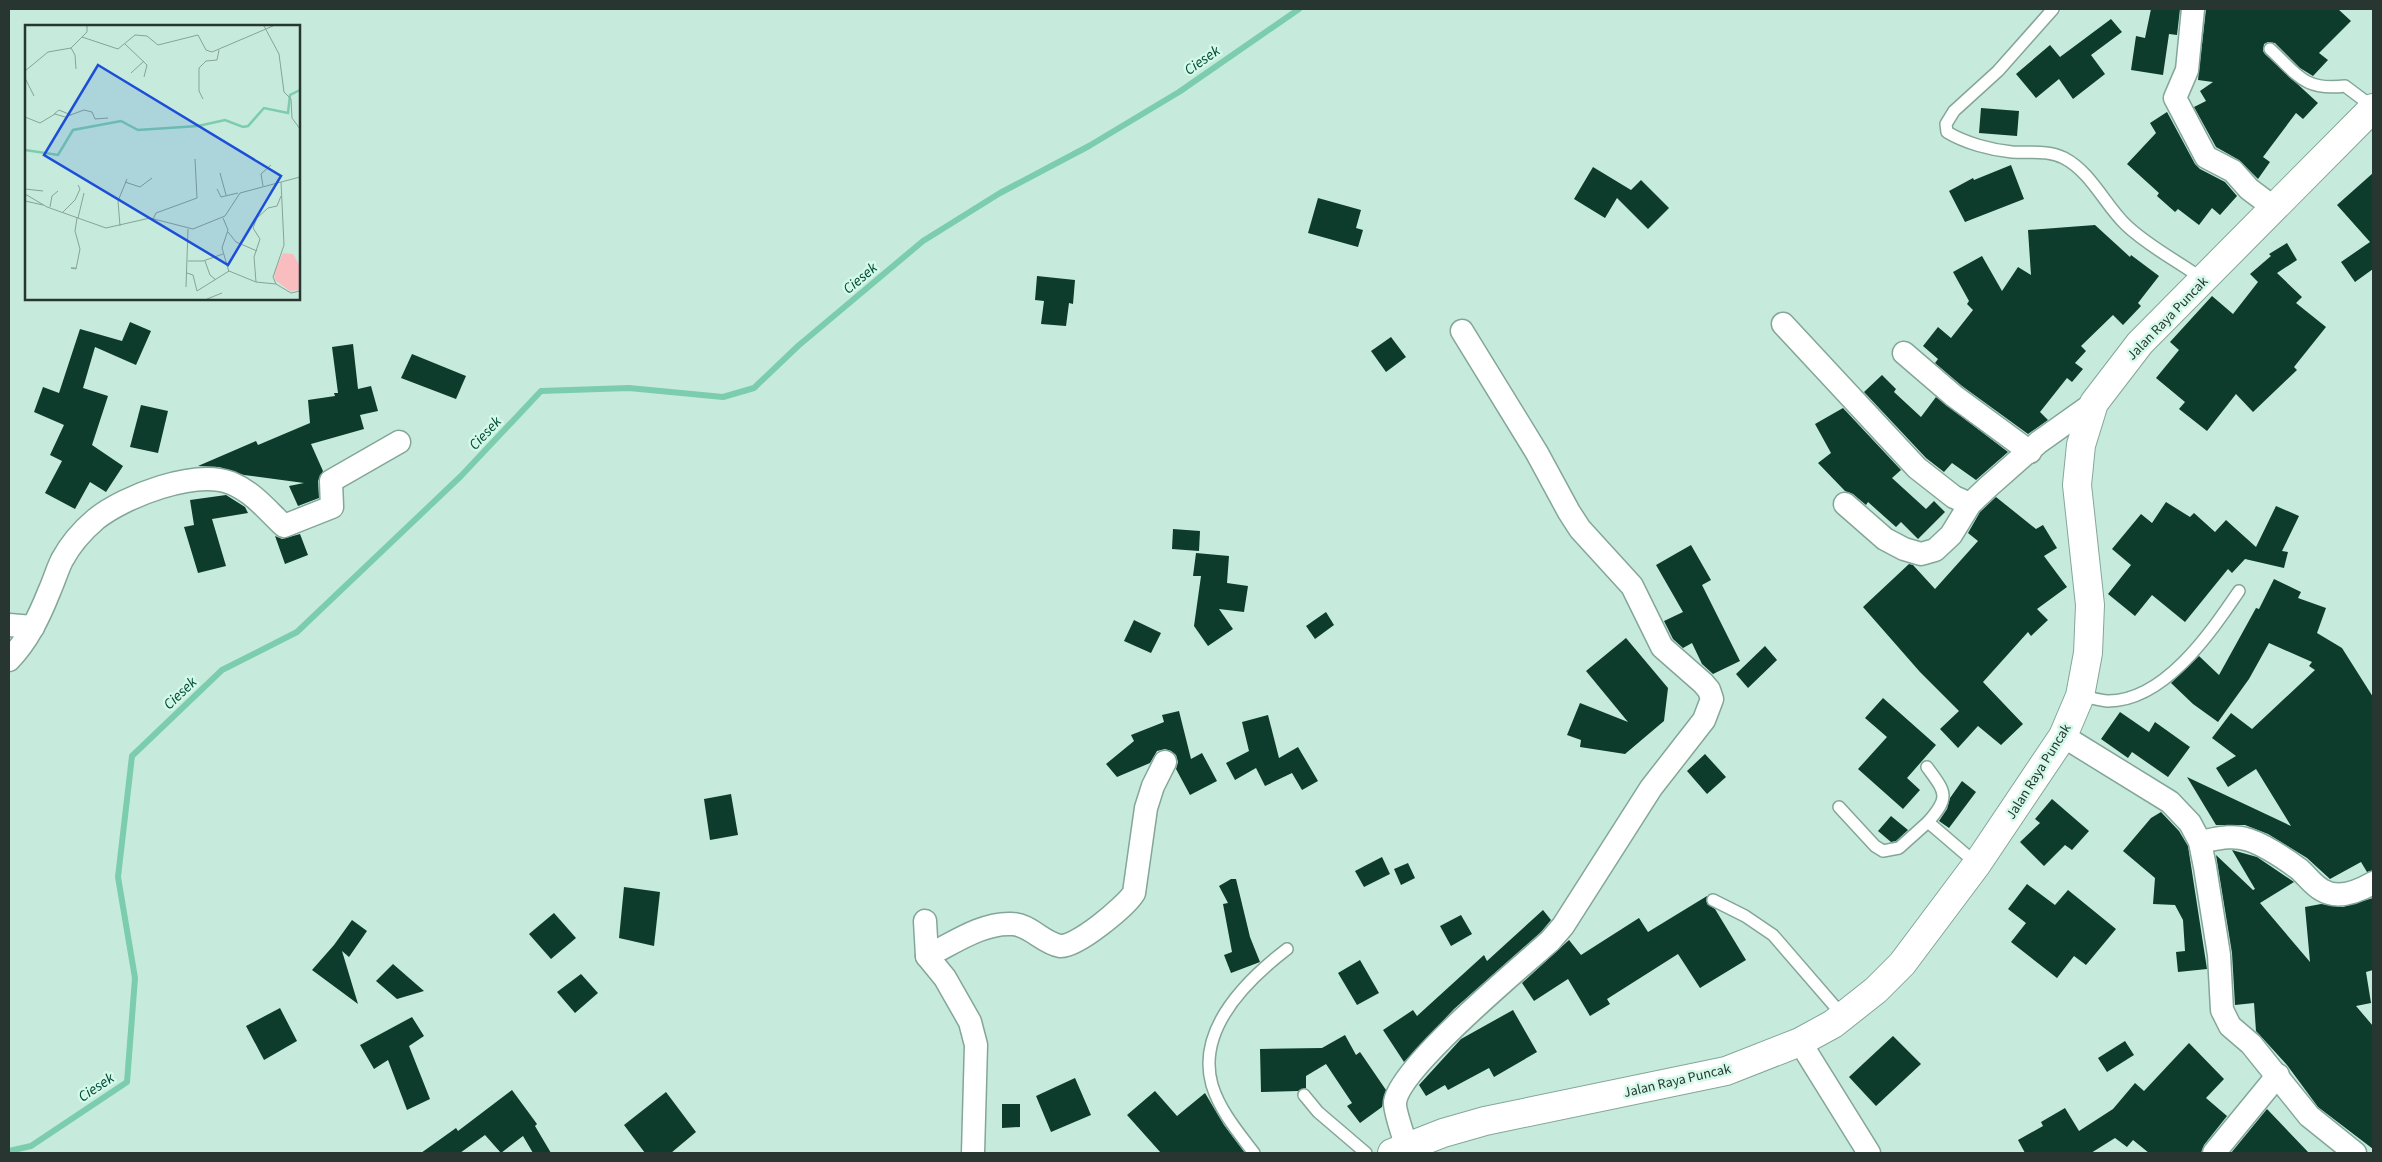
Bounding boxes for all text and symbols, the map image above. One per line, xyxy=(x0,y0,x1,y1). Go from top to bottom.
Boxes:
inset map xyxy=(25,25,300,300)
water label: Ciesek xyxy=(1180,40,1225,80)
water label: Ciesek xyxy=(838,257,883,299)
street label: Jalan Raya Puncak xyxy=(2123,272,2213,365)
water label: Ciesek xyxy=(464,411,507,455)
water label: Ciesek xyxy=(159,672,202,715)
street label: Jalan Raya Puncak xyxy=(2001,720,2076,823)
street label: Jalan Raya Puncak xyxy=(1622,1059,1733,1103)
water label: Ciesek xyxy=(74,1067,119,1107)

